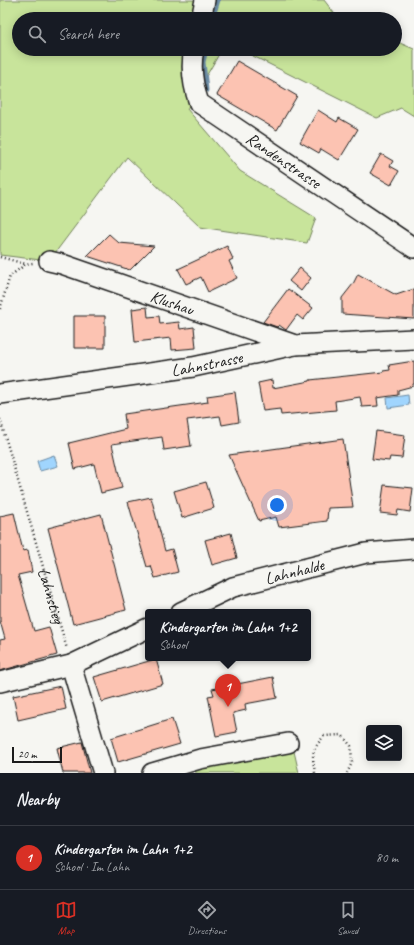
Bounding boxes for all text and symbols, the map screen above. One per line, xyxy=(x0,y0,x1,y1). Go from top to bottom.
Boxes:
search box xyxy=(12,12,402,56)
icon: search xyxy=(26,23,48,45)
text: Search here xyxy=(58,25,119,44)
street label: Randenstrasse xyxy=(242,127,326,194)
street label: Klushau xyxy=(148,285,198,320)
street label: Lahnstrasse xyxy=(170,346,246,380)
your location xyxy=(267,495,287,515)
street label: Lahnhalde xyxy=(263,553,327,589)
street label: Lahnstieg xyxy=(33,566,70,628)
popup xyxy=(145,609,311,661)
text: Kindergarten im Lahn 1+2 xyxy=(159,618,297,637)
text: School xyxy=(159,637,187,653)
pin: 1 xyxy=(215,674,241,707)
map controls xyxy=(366,725,402,761)
button: layers xyxy=(366,725,402,761)
scale bar xyxy=(12,745,62,764)
text: 20 m xyxy=(18,747,37,761)
text: Nearby xyxy=(16,789,59,810)
text: Kindergarten im Lahn 1+2 xyxy=(54,840,192,859)
text: 1 xyxy=(26,850,32,866)
text: 80 m xyxy=(376,850,398,866)
text: School · Im Lahn xyxy=(54,859,129,875)
tab: Map xyxy=(55,899,77,937)
tab: Directions xyxy=(188,899,226,937)
tab: Saved xyxy=(337,899,359,937)

